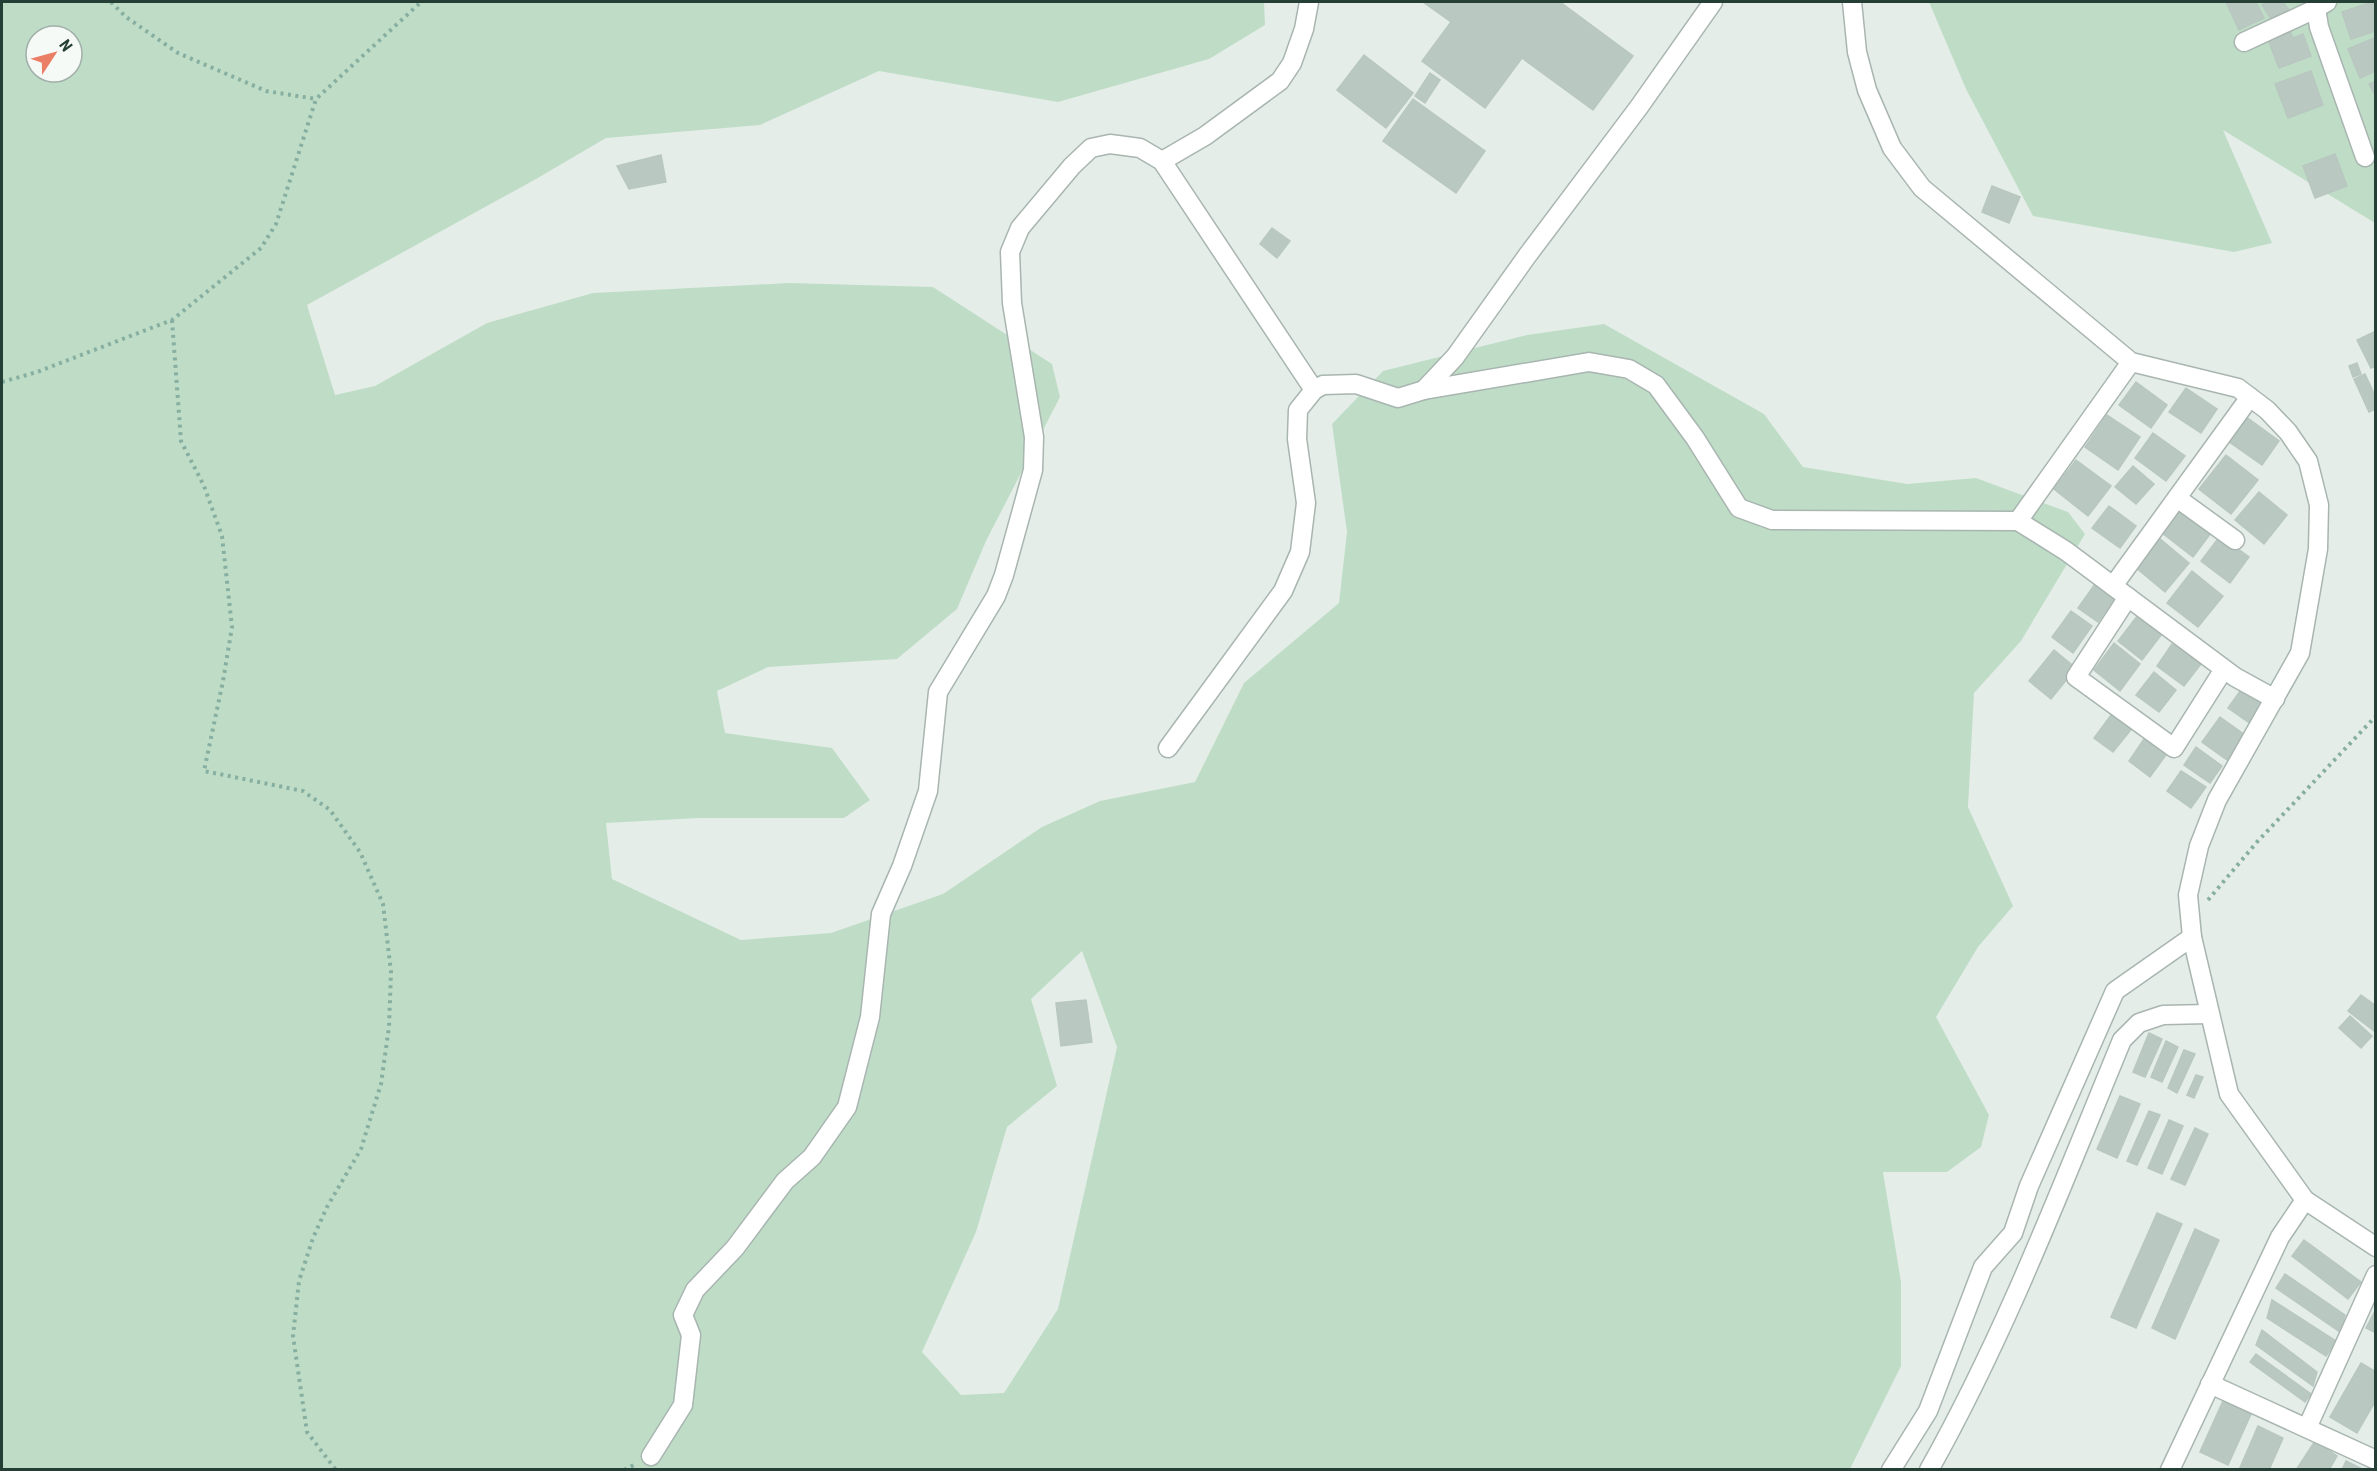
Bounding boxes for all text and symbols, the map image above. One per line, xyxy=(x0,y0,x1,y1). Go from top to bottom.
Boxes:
north arrow xyxy=(24,24,84,84)
text: N xyxy=(55,36,76,55)

